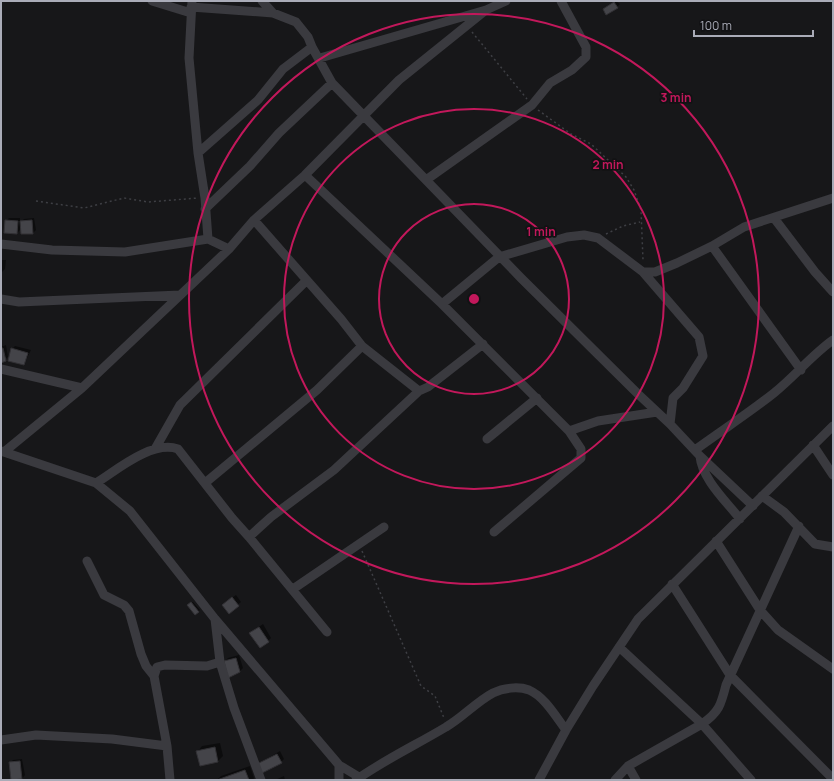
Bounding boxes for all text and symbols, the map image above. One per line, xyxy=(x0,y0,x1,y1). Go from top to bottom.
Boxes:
scale bar xyxy=(694,12,813,38)
text: 100 m xyxy=(700,17,732,34)
text: 3 min xyxy=(660,89,692,106)
text: 2 min xyxy=(592,156,624,173)
text: 1 min xyxy=(526,223,556,240)
centre of rings xyxy=(467,292,481,306)

